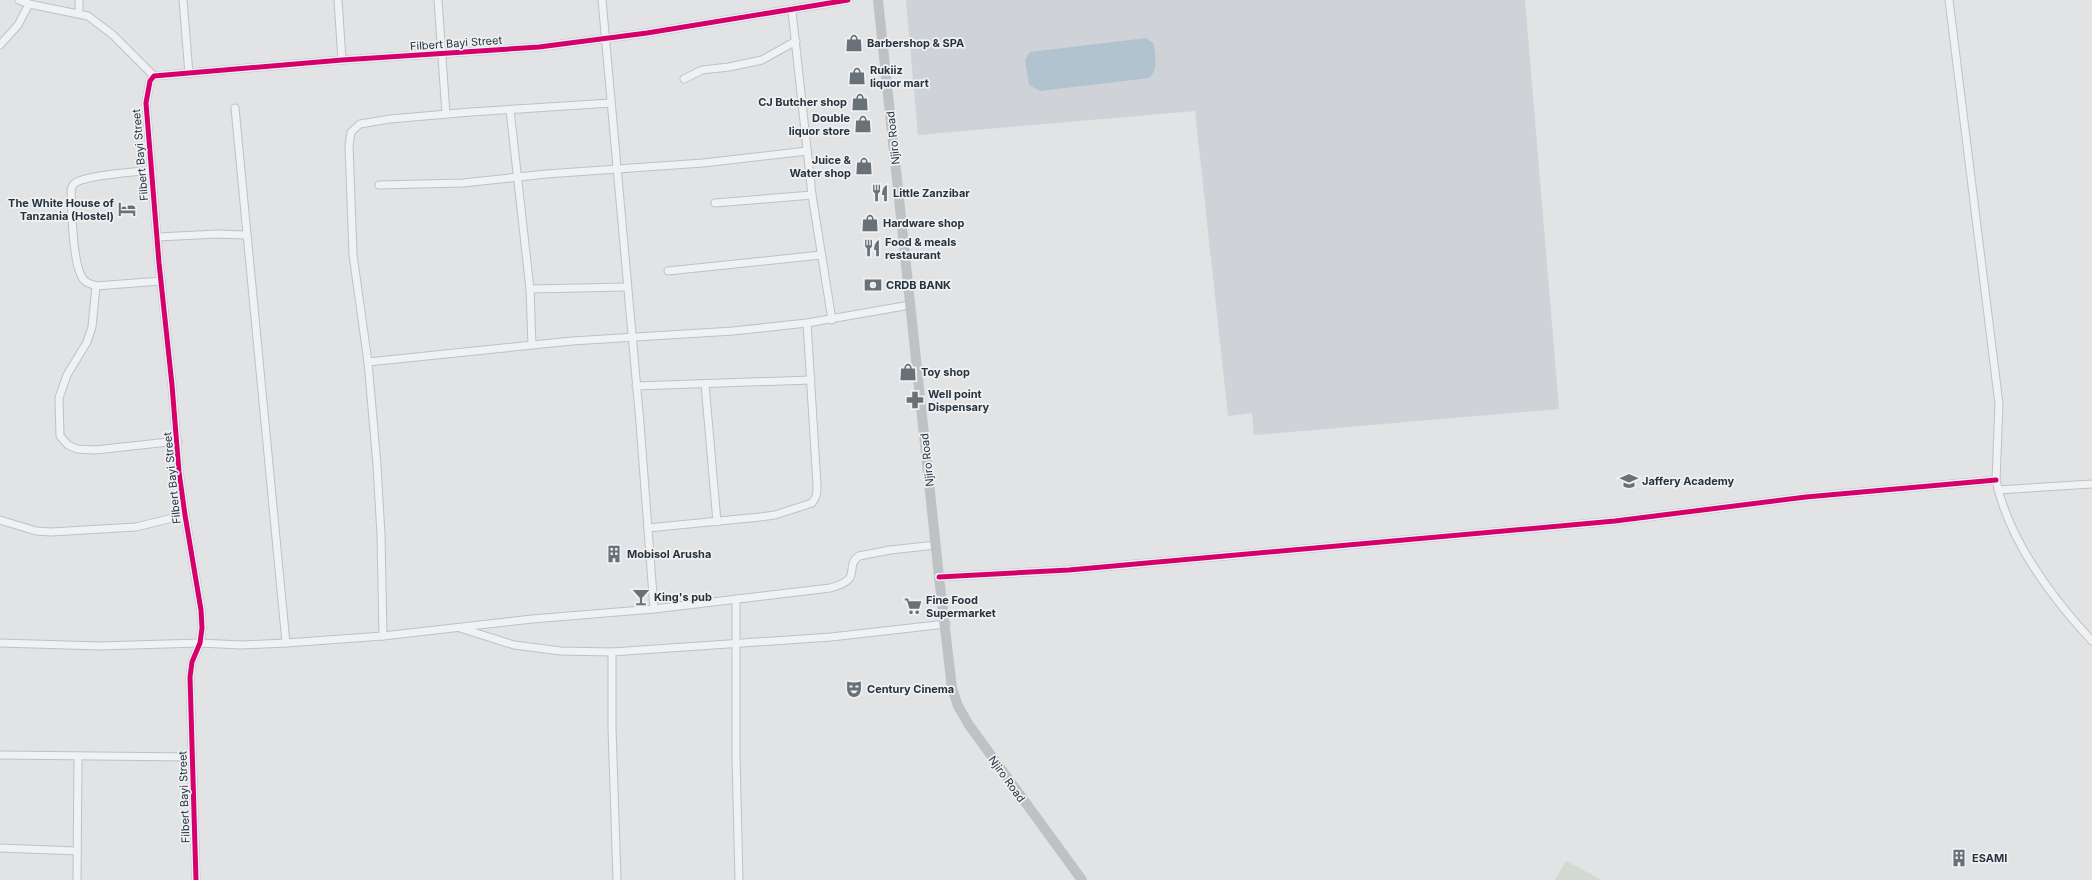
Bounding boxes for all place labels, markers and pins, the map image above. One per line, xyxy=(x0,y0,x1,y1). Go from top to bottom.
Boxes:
shop icon: Barbershop & SPA xyxy=(844,33,864,53)
place label: Barbershop & SPA xyxy=(867,36,964,50)
place label: Rukiiz liquor mart xyxy=(870,63,929,90)
shop icon: Rukiiz liquor mart xyxy=(847,66,867,86)
shop icon: CJ Butcher shop xyxy=(850,92,870,112)
place label: CJ Butcher shop xyxy=(758,95,847,109)
place label: Double liquor store xyxy=(789,111,850,138)
shop icon: Double liquor store xyxy=(853,114,873,134)
place label: Juice & Water shop xyxy=(790,153,852,180)
shop icon: Juice & Water shop xyxy=(854,156,874,176)
restaurant icon: Little Zanzibar xyxy=(870,183,890,203)
place label: Little Zanzibar xyxy=(893,186,970,200)
place label: The White House of Tanzania (Hostel) xyxy=(8,196,115,223)
hotel icon: The White House of Tanzania (Hostel) xyxy=(117,199,137,219)
shop icon: Hardware shop xyxy=(860,213,880,233)
place label: Hardware shop xyxy=(883,216,965,230)
place label: Food & meals restaurant xyxy=(885,235,956,262)
restaurant icon: Food & meals restaurant xyxy=(862,238,882,258)
bank icon: CRDB BANK xyxy=(863,275,883,295)
place label: CRDB BANK xyxy=(886,278,951,292)
shop icon: Toy shop xyxy=(898,362,918,382)
place label: Toy shop xyxy=(921,365,970,379)
place label: Well point Dispensary xyxy=(928,387,990,414)
pharmacy icon: Well point Dispensary xyxy=(905,390,925,410)
school or university icon: Jaffery Academy xyxy=(1619,471,1639,491)
place label: Jaffery Academy xyxy=(1642,474,1735,488)
building icon: Mobisol Arusha xyxy=(604,544,624,564)
place label: Mobisol Arusha xyxy=(627,547,711,561)
bar icon: King's pub xyxy=(631,587,651,607)
place label: King's pub xyxy=(654,590,712,604)
place label: Fine Food Supermarket xyxy=(926,593,996,620)
supermarket icon: Fine Food Supermarket xyxy=(903,596,923,616)
theatre icon: Century Cinema xyxy=(844,679,864,699)
place label: Century Cinema xyxy=(867,682,954,696)
building icon: ESAMI xyxy=(1949,848,1969,868)
place label: ESAMI xyxy=(1972,851,2007,865)

